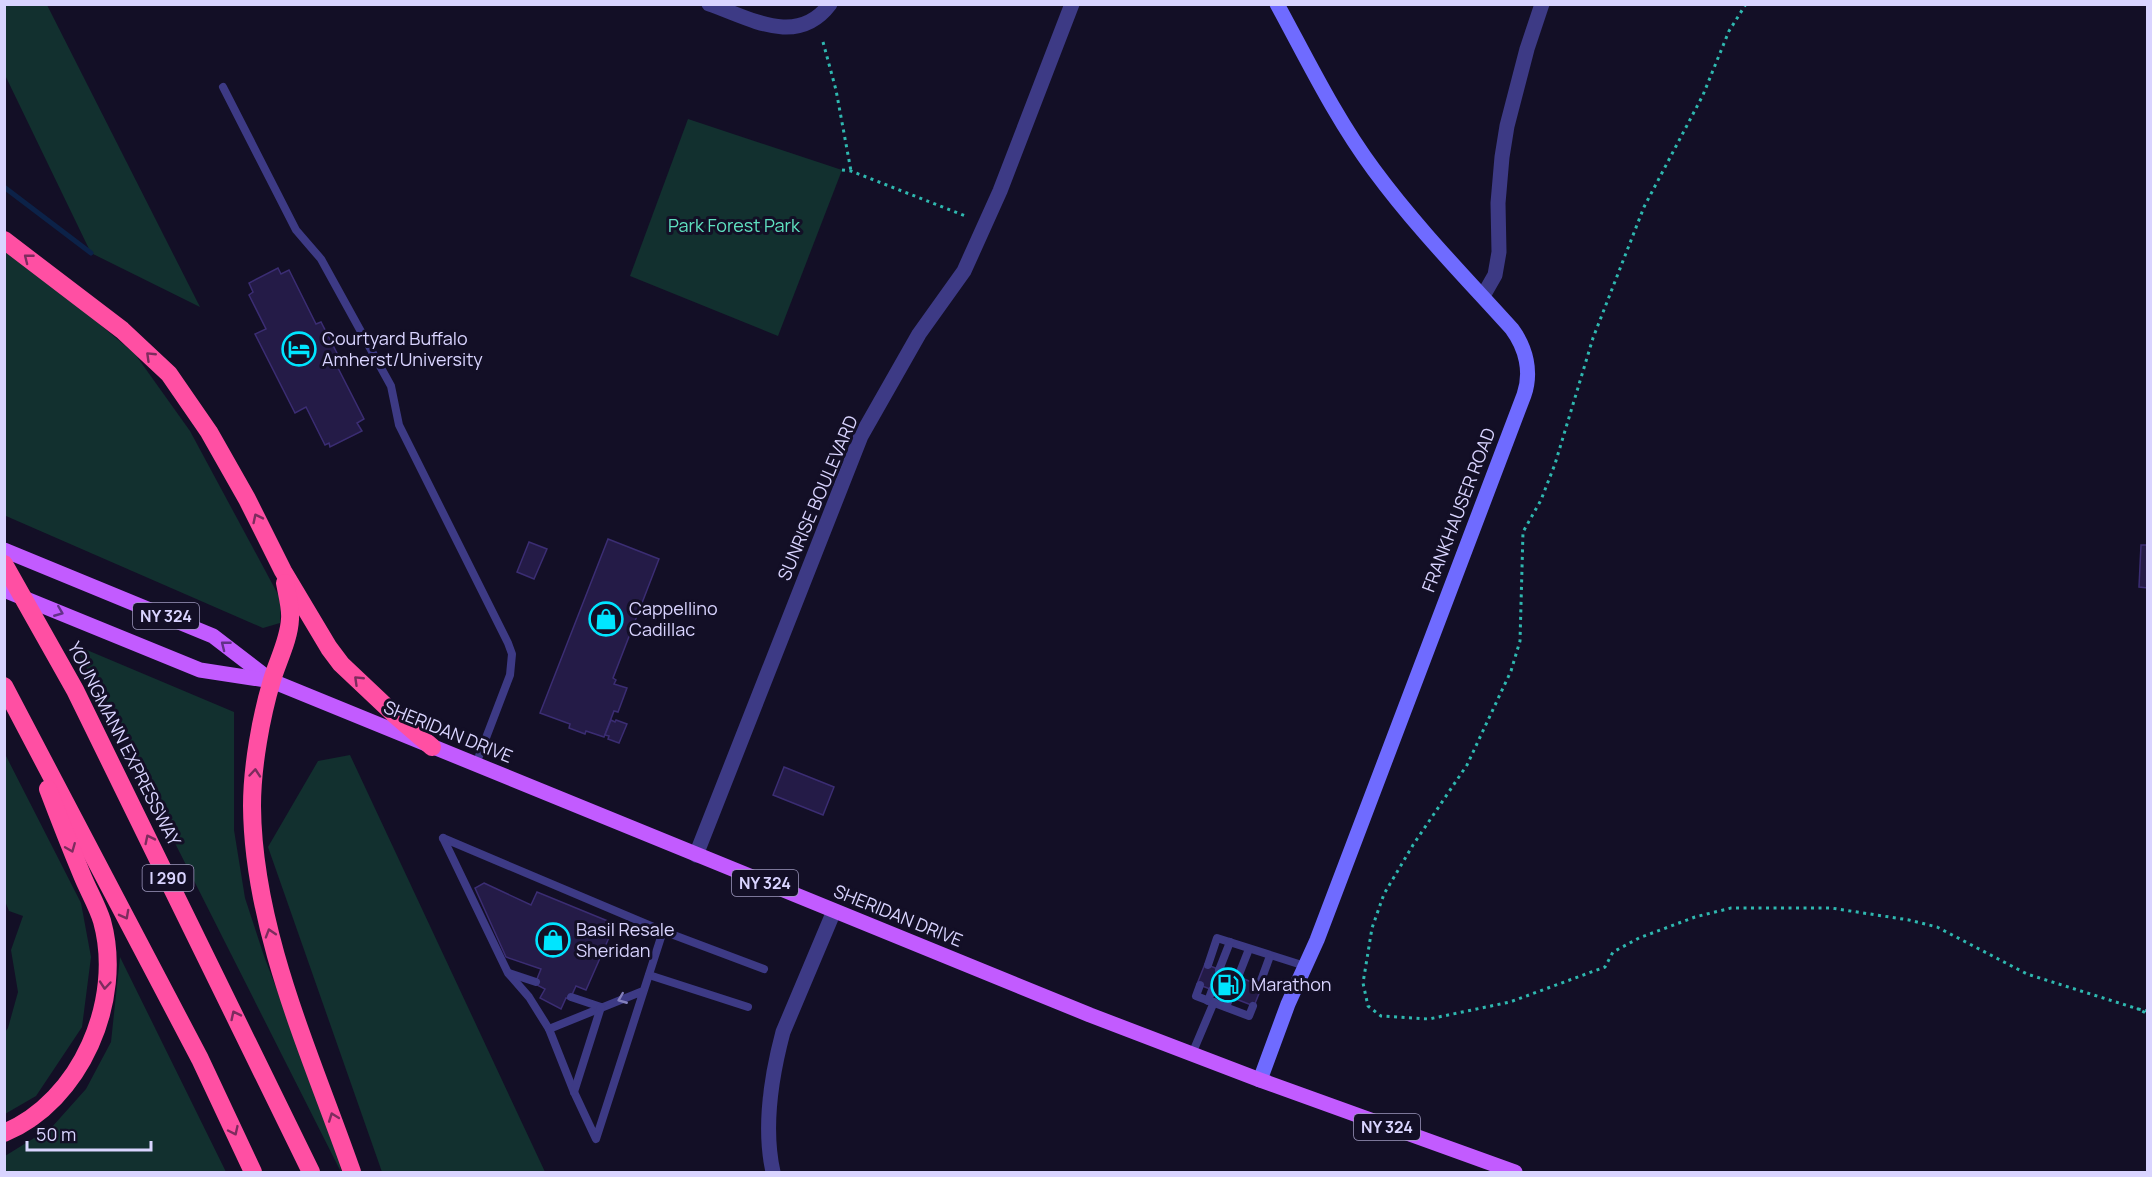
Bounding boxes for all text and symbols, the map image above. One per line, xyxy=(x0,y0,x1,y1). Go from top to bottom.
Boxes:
park label: Park Forest Park xyxy=(668,213,801,237)
one-way arrow xyxy=(24,254,35,265)
place label: Courtyard Buffalo Amherst/University xyxy=(322,326,483,371)
hotel icon: Courtyard Buffalo Amherst/University xyxy=(281,331,317,367)
one-way arrow xyxy=(147,353,158,364)
street label: SUNRISE BOULEVARD xyxy=(771,411,863,584)
street label: FRANKHAUSER ROAD xyxy=(1416,424,1500,595)
one-way arrow xyxy=(253,514,264,525)
place label: Cappellino Cadillac xyxy=(629,596,718,641)
shop icon: Cappellino Cadillac xyxy=(588,601,624,637)
road number: NY 324 xyxy=(133,603,199,629)
one-way arrow xyxy=(52,605,63,617)
street label: YOUNGMANN EXPRESSWAY xyxy=(63,637,187,851)
one-way arrow xyxy=(221,642,232,653)
one-way arrow xyxy=(354,676,365,687)
street label: SHERIDAN DRIVE xyxy=(380,694,516,768)
one-way arrow xyxy=(248,769,261,778)
one-way arrow xyxy=(145,835,156,846)
one-way arrow xyxy=(64,841,76,852)
road number: I 290 xyxy=(142,865,194,891)
road number: NY 324 xyxy=(732,870,798,896)
street label: SHERIDAN DRIVE xyxy=(830,878,966,952)
one-way arrow xyxy=(117,909,129,920)
place label: Basil Resale Sheridan xyxy=(576,917,675,962)
shop icon: Basil Resale Sheridan xyxy=(535,922,571,958)
one-way arrow xyxy=(265,928,277,939)
fuel station icon: Marathon xyxy=(1210,967,1246,1003)
place label: Marathon xyxy=(1251,972,1332,996)
one-way arrow xyxy=(99,980,112,989)
one-way arrow xyxy=(617,992,628,1004)
one-way arrow xyxy=(230,1010,242,1021)
one-way arrow xyxy=(327,1112,340,1123)
scale bar xyxy=(27,1114,152,1152)
road number: NY 324 xyxy=(1354,1114,1420,1140)
text: 50 m xyxy=(36,1122,76,1146)
one-way arrow xyxy=(226,1125,238,1136)

